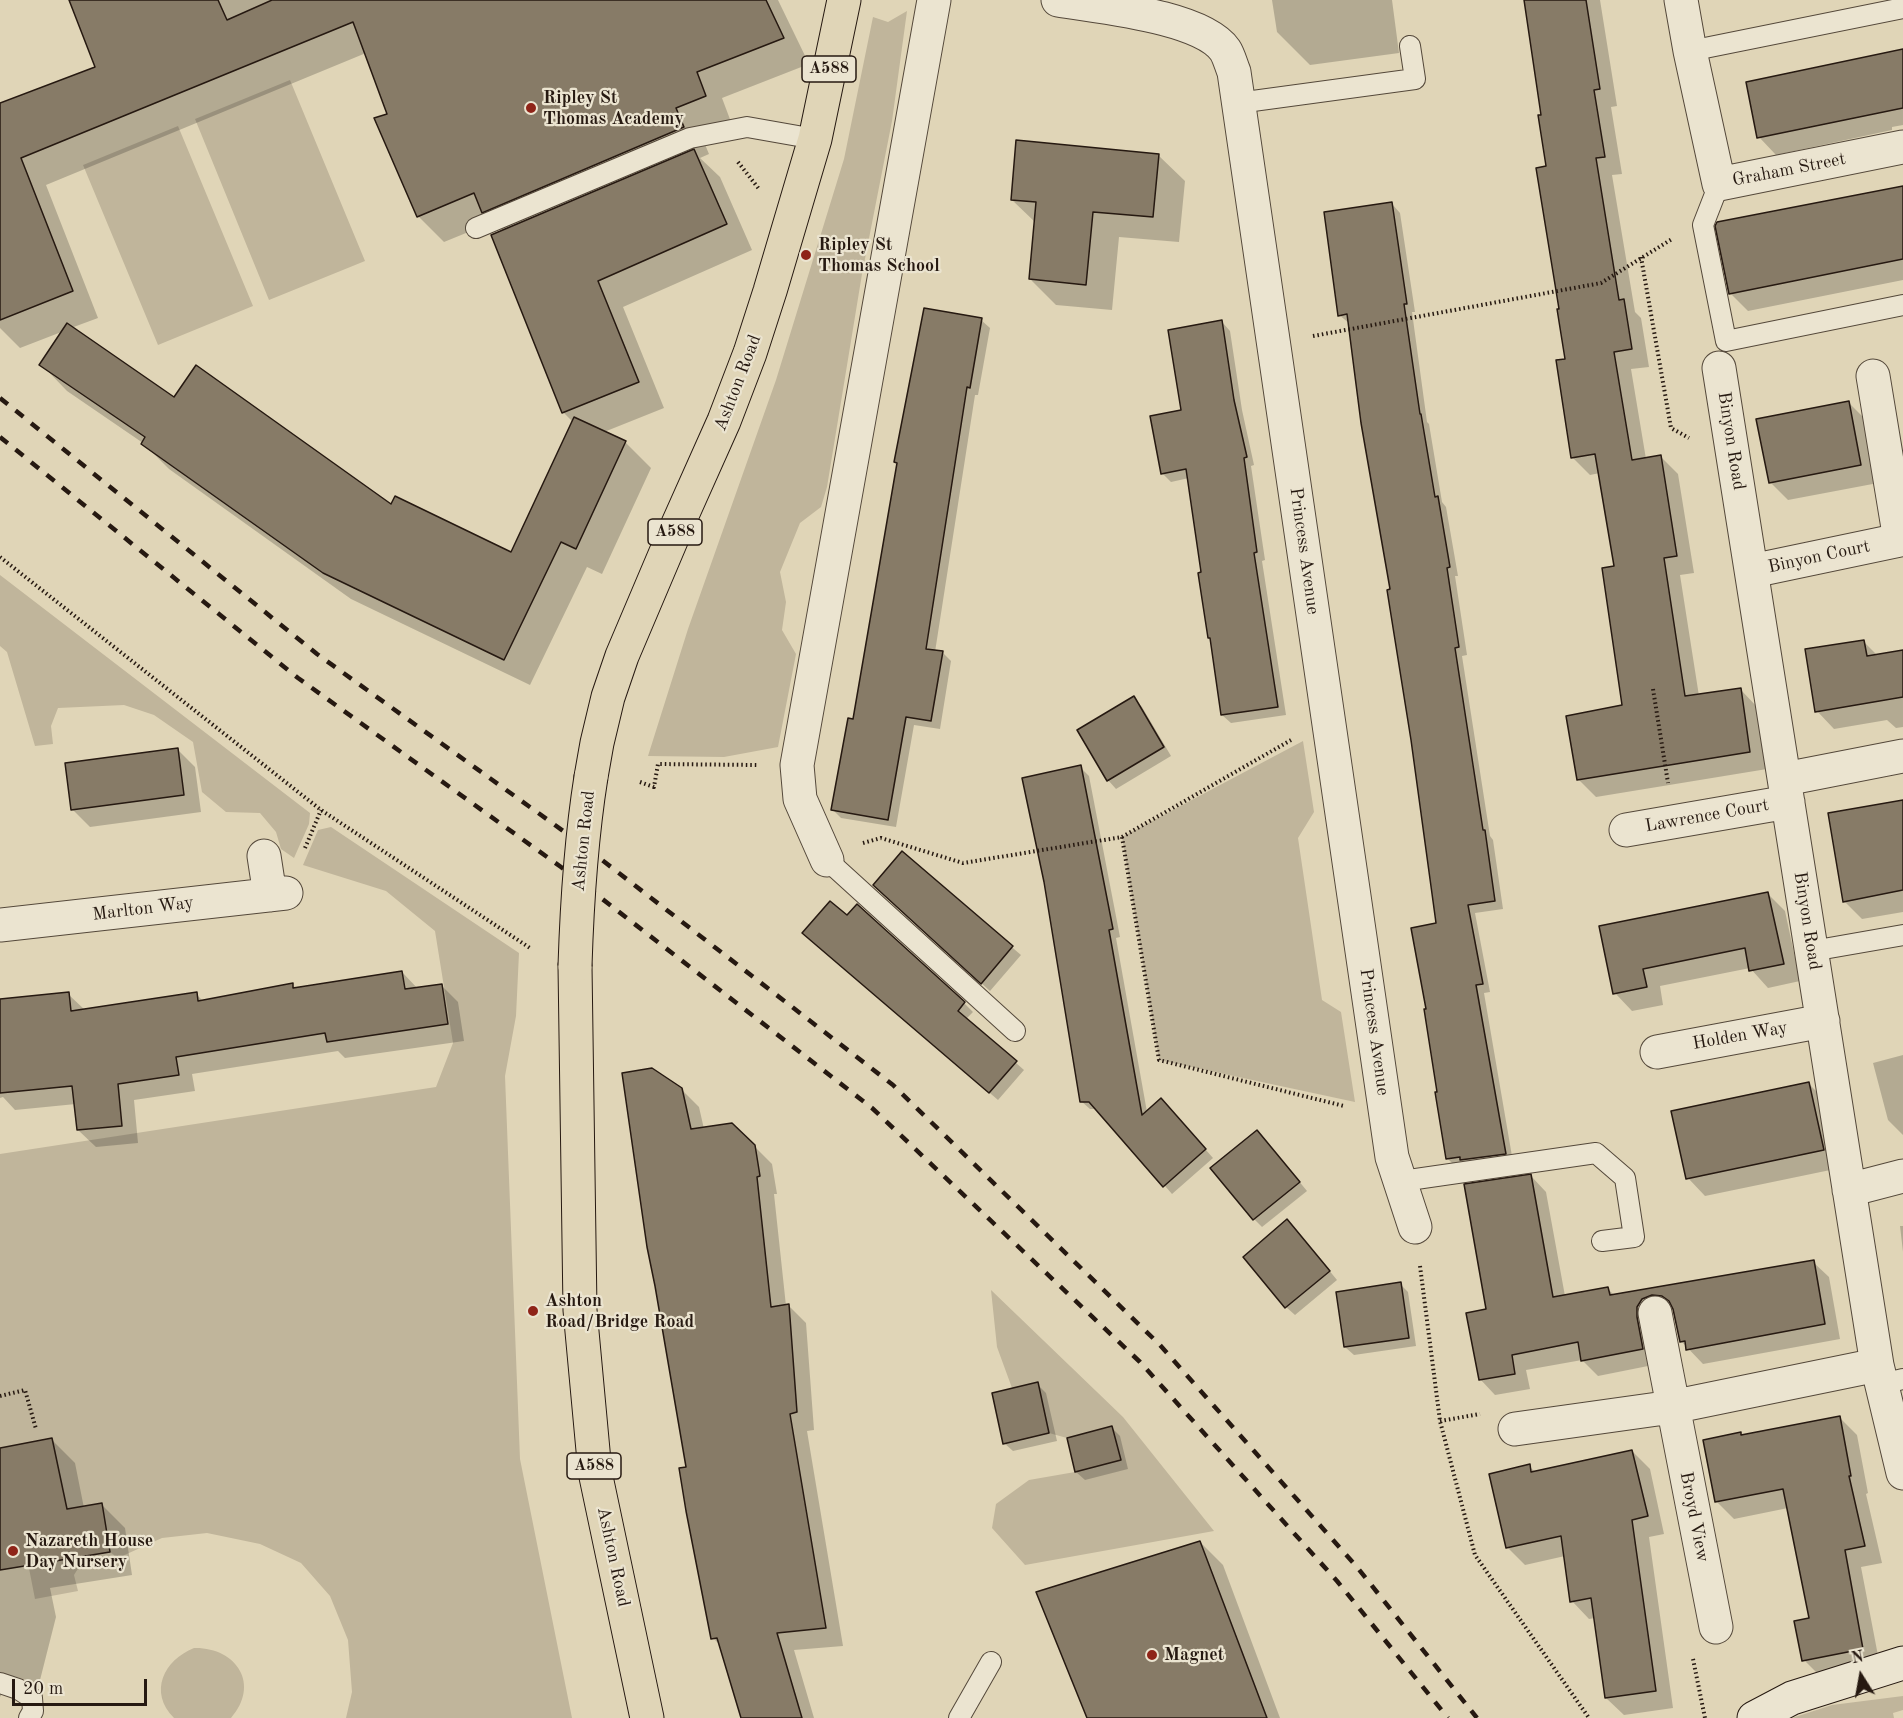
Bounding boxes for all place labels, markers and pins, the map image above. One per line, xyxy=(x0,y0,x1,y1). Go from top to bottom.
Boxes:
place label: Ripley St Thomas Academy xyxy=(543,87,684,130)
marker: Ripley St Thomas Academy xyxy=(524,101,538,115)
place label: Ripley St Thomas School xyxy=(818,234,940,276)
marker: Ripley St Thomas School xyxy=(799,248,813,262)
place label: Ashton Road/Bridge Road xyxy=(545,1290,694,1332)
marker: Ashton Road/Bridge Road xyxy=(526,1304,540,1318)
place label: Nazareth House Day Nursery xyxy=(25,1530,153,1572)
marker: Nazareth House Day Nursery xyxy=(6,1544,20,1558)
place label: Magnet xyxy=(1164,1644,1224,1666)
marker: Magnet xyxy=(1145,1648,1159,1662)

